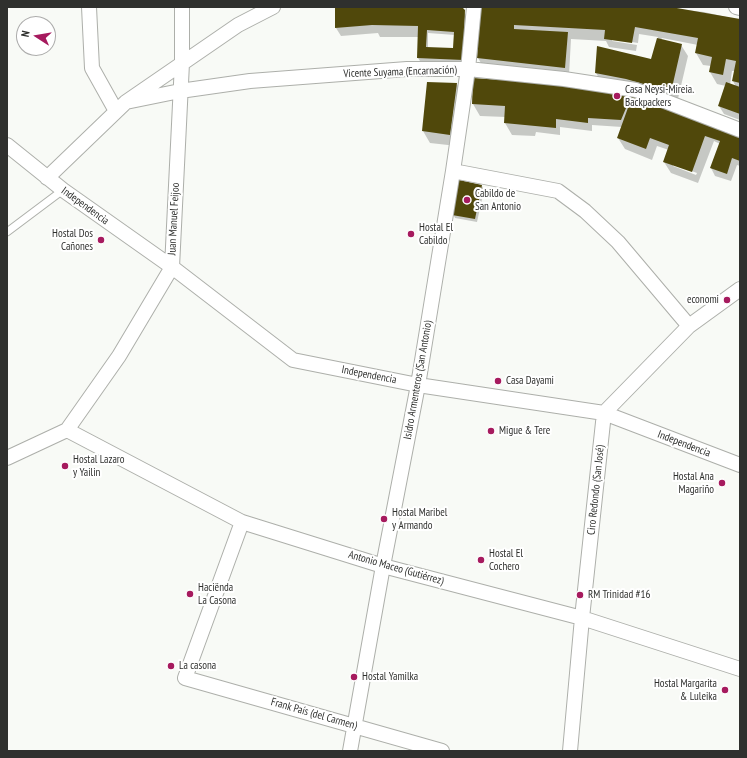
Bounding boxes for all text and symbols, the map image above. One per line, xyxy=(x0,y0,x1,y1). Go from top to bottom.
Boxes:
north arrow xyxy=(16,16,56,56)
text: N xyxy=(18,29,33,38)
street label: Vicente Suyama (Encarnación) xyxy=(343,63,457,81)
place label: Casa Neysi-Mireia. Backpackers xyxy=(625,83,694,109)
marker: Casa Neysi-Mireia. Backpackers xyxy=(612,91,622,101)
street label: Juan Manuel Feijoo xyxy=(166,182,182,256)
street label: Independencia xyxy=(59,184,111,228)
place label: Cabildo de San Antonio xyxy=(475,187,521,213)
marker: Cabildo de San Antonio xyxy=(462,195,472,205)
place label: Hostal El Cabildo xyxy=(419,221,453,247)
place label: Hostal Dos Cañones xyxy=(52,227,93,253)
marker: Hostal El Cabildo xyxy=(406,229,416,239)
marker: Hostal Dos Cañones xyxy=(96,235,106,245)
place label: economi xyxy=(687,293,719,307)
marker: economi xyxy=(722,295,732,305)
street label: Isidro Armenteros (San Antonio) xyxy=(401,319,435,441)
street label: Independencia xyxy=(340,363,398,387)
place label: Casa Dayami xyxy=(506,374,554,388)
marker: Casa Dayami xyxy=(493,376,503,386)
place label: Migue & Tere xyxy=(499,424,550,438)
marker: Migue & Tere xyxy=(486,426,496,436)
street label: Independencia xyxy=(656,428,712,460)
street label: Ciro Redondo (San José) xyxy=(585,444,607,536)
place label: Hostal Lazaro y Yailin xyxy=(73,453,125,479)
marker: Hostal Lazaro y Yailin xyxy=(60,461,70,471)
place label: Hostal Ana Magariño xyxy=(673,470,714,496)
marker: Hostal Ana Magariño xyxy=(717,478,727,488)
place label: Hostal Maribel y Armando xyxy=(392,506,447,532)
marker: Hostal Maribel y Armando xyxy=(379,514,389,524)
place label: Hostal El Cochero xyxy=(489,547,523,573)
street label: Antonio Maceo (Gutiérrez) xyxy=(347,548,445,588)
marker: Hostal El Cochero xyxy=(476,555,486,565)
place label: Haciënda La Casona xyxy=(198,581,236,607)
place label: RM Trinidad #16 xyxy=(588,588,650,602)
marker: Haciënda La Casona xyxy=(185,589,195,599)
marker: RM Trinidad #16 xyxy=(575,590,585,600)
place label: La casona xyxy=(179,659,216,673)
marker: La casona xyxy=(166,661,176,671)
place label: Hostal Yamilka xyxy=(362,670,418,684)
marker: Hostal Yamilka xyxy=(349,672,359,682)
place label: Hostal Margarita & Luleika xyxy=(654,677,717,703)
marker: Hostal Margarita & Luleika xyxy=(720,685,730,695)
street label: Frank País (del Carmen) xyxy=(269,695,359,733)

